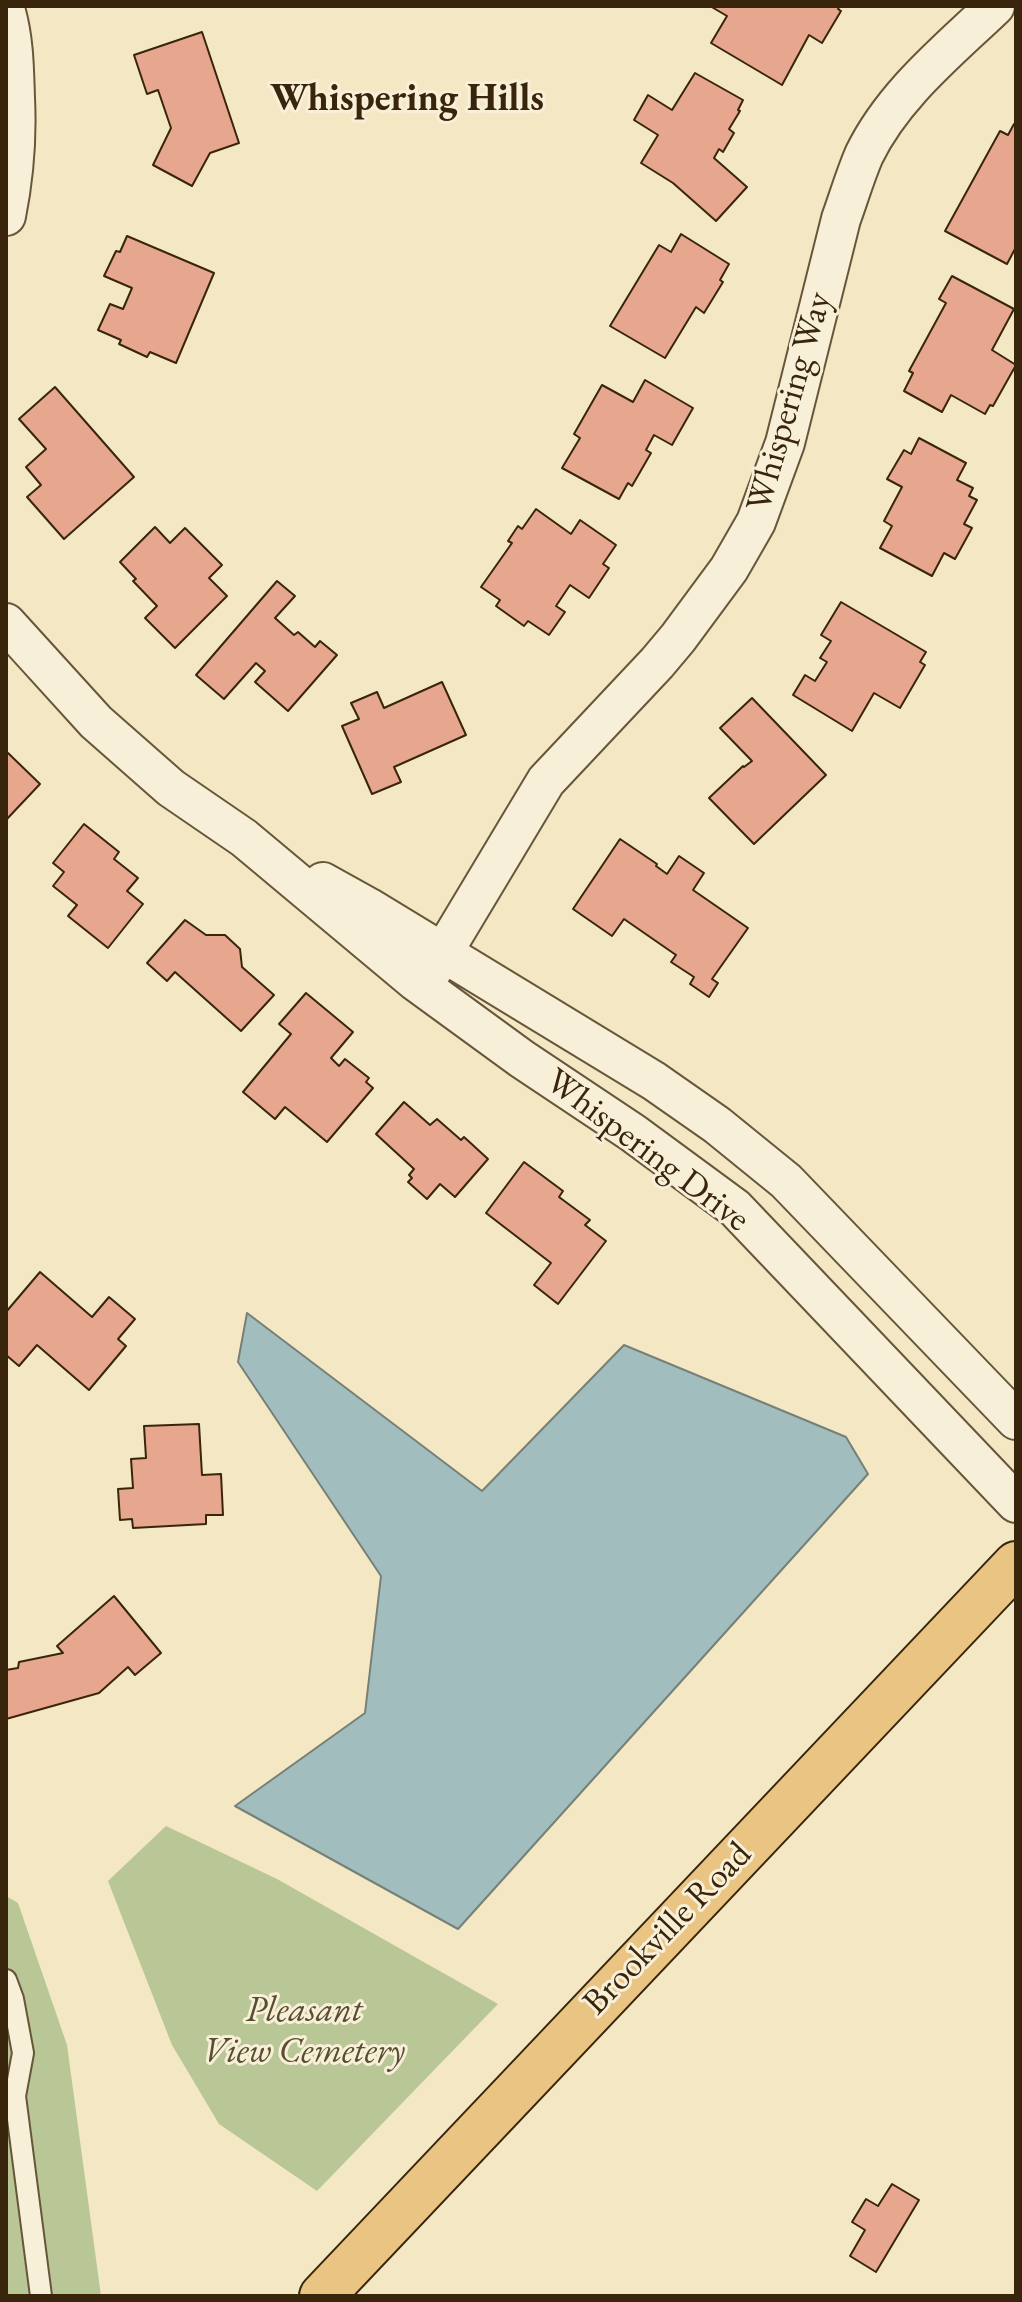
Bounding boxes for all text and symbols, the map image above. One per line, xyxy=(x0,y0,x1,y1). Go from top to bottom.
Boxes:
district label: Whispering Hills xyxy=(270,77,544,123)
street label: Whispering Way xyxy=(738,287,842,517)
street label: Whispering Drive xyxy=(536,1060,758,1242)
street label: Brookville Road xyxy=(575,1834,761,2024)
park label: Pleasant View Cemetery xyxy=(203,1989,405,2074)

